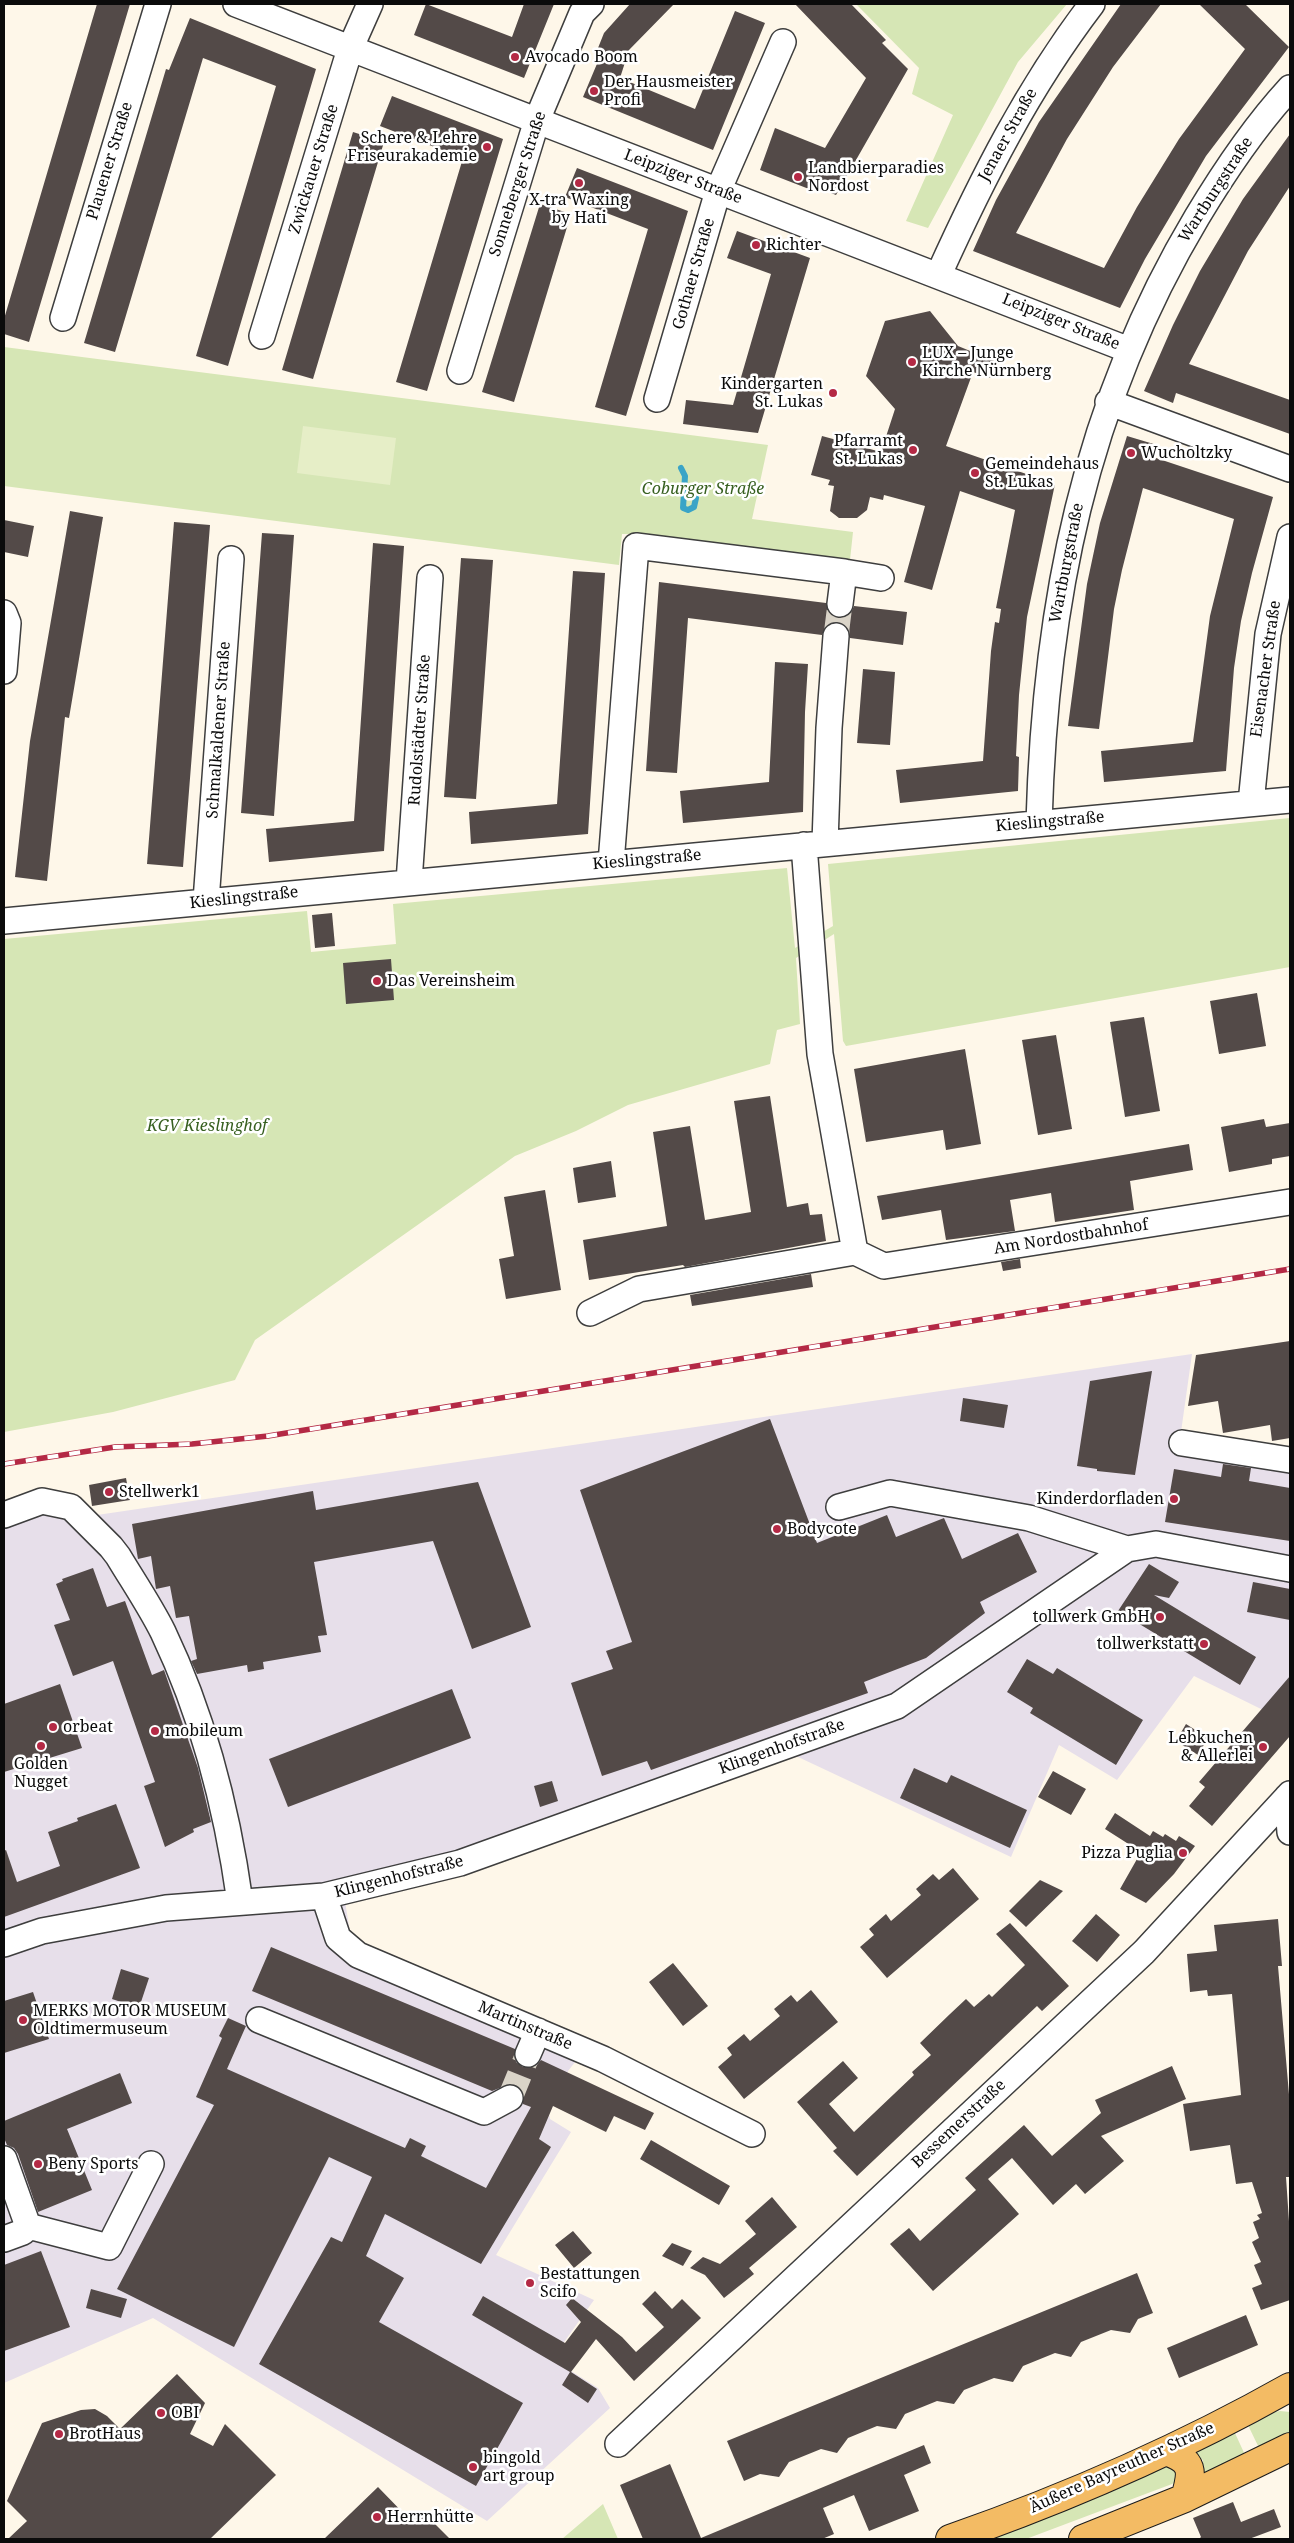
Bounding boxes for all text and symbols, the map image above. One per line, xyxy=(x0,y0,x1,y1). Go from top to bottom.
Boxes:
place label: Avocado Boom xyxy=(525,47,638,67)
marker: Avocado Boom xyxy=(509,51,521,63)
place label: Der Hausmeister Profi xyxy=(604,72,733,110)
marker: Der Hausmeister Profi xyxy=(588,85,600,97)
street label: Jenaer Straße xyxy=(975,85,1041,185)
street label: Plauener Straße xyxy=(83,100,137,222)
street label: Zwickauer Straße xyxy=(285,102,343,236)
street label: Sonneberger Straße xyxy=(485,109,551,259)
place label: Schere & Lehre Friseurakademie xyxy=(347,128,477,166)
street label: Wartburgstraße xyxy=(1175,134,1257,246)
marker: Schere & Lehre Friseurakademie xyxy=(481,141,493,153)
street label: Leipziger Straße xyxy=(621,146,745,208)
place label: Landbierparadies Nordost xyxy=(808,158,944,196)
marker: Landbierparadies Nordost xyxy=(792,171,804,183)
marker: X-tra Waxing by Hati xyxy=(573,177,585,189)
place label: X-tra Waxing by Hati xyxy=(529,190,629,228)
street label: Gothaer Straße xyxy=(669,216,719,332)
place label: Richter xyxy=(766,235,821,255)
marker: Richter xyxy=(750,239,762,251)
street label: Leipziger Straße xyxy=(999,290,1123,354)
place label: LUX – Junge Kirche Nürnberg xyxy=(922,343,1051,381)
marker: LUX – Junge Kirche Nürnberg xyxy=(906,356,918,368)
place label: Kindergarten St. Lukas xyxy=(721,374,823,412)
marker: Kindergarten St. Lukas xyxy=(827,387,839,399)
place label: Pfarramt St. Lukas xyxy=(834,431,903,469)
place label: Wucholtzky xyxy=(1141,443,1232,463)
marker: Pfarramt St. Lukas xyxy=(907,444,919,456)
marker: Wucholtzky xyxy=(1125,447,1137,459)
place label: Gemeindehaus St. Lukas xyxy=(985,454,1099,492)
marker: Gemeindehaus St. Lukas xyxy=(969,467,981,479)
park label: Coburger Straße xyxy=(642,479,764,499)
street label: Wartburgstraße xyxy=(1046,501,1088,625)
street label: Eisenacher Straße xyxy=(1247,599,1285,739)
street label: Schmalkaldener Straße xyxy=(203,641,235,819)
street label: Rudolstädter Straße xyxy=(405,654,435,806)
street label: Kieslingstraße xyxy=(995,808,1105,836)
street label: Kieslingstraße xyxy=(592,846,702,874)
street label: Kieslingstraße xyxy=(189,883,299,913)
place label: Das Vereinsheim xyxy=(387,971,515,991)
marker: Das Vereinsheim xyxy=(371,975,383,987)
park label: KGV Kieslinghof xyxy=(147,1116,267,1136)
street label: Am Nordostbahnhof xyxy=(992,1215,1150,1259)
place label: Stellwerk1 xyxy=(119,1482,200,1502)
marker: Stellwerk1 xyxy=(103,1486,115,1498)
place label: Kinderdorfladen xyxy=(1037,1489,1164,1509)
marker: Kinderdorfladen xyxy=(1168,1493,1180,1505)
place label: Bodycote xyxy=(787,1519,857,1539)
marker: Bodycote xyxy=(771,1523,783,1535)
place label: tollwerk GmbH xyxy=(1033,1607,1150,1627)
marker: tollwerk GmbH xyxy=(1154,1611,1166,1623)
place label: tollwerkstatt xyxy=(1097,1634,1194,1654)
marker: tollwerkstatt xyxy=(1198,1638,1210,1650)
street label: Klingenhofstraße xyxy=(717,1715,847,1779)
place label: orbeat xyxy=(63,1717,113,1737)
marker: orbeat xyxy=(47,1721,59,1733)
place label: mobileum xyxy=(165,1721,243,1741)
marker: mobileum xyxy=(149,1725,161,1737)
place label: Lebkuchen & Allerlei xyxy=(1168,1728,1253,1766)
marker: Golden Nugget xyxy=(35,1740,47,1752)
marker: Lebkuchen & Allerlei xyxy=(1257,1741,1269,1753)
place label: Golden Nugget xyxy=(14,1754,68,1792)
place label: Pizza Puglia xyxy=(1081,1843,1173,1863)
marker: Pizza Puglia xyxy=(1177,1847,1189,1859)
street label: Klingenhofstraße xyxy=(332,1852,466,1902)
street label: Martinstraße xyxy=(475,1998,575,2054)
place label: MERKS MOTOR MUSEUM Oldtimermuseum xyxy=(33,2001,227,2039)
marker: MERKS MOTOR MUSEUM Oldtimermuseum xyxy=(17,2014,29,2026)
street label: Bessemerstraße xyxy=(908,2076,1010,2172)
place label: Beny Sports xyxy=(48,2154,138,2174)
marker: Beny Sports xyxy=(32,2158,44,2170)
place label: Bestattungen Scifo xyxy=(540,2264,640,2302)
marker: Bestattungen Scifo xyxy=(524,2277,536,2289)
place label: OBI xyxy=(171,2403,199,2423)
marker: OBI xyxy=(155,2407,167,2419)
street label: Äußere Bayreuther Straße xyxy=(1027,2419,1217,2517)
place label: BrotHaus xyxy=(69,2424,141,2444)
marker: BrotHaus xyxy=(53,2428,65,2440)
place label: bingold art group xyxy=(483,2448,555,2486)
marker: bingold art group xyxy=(467,2461,479,2473)
place label: Herrnhütte xyxy=(387,2507,474,2527)
marker: Herrnhütte xyxy=(371,2511,383,2523)

